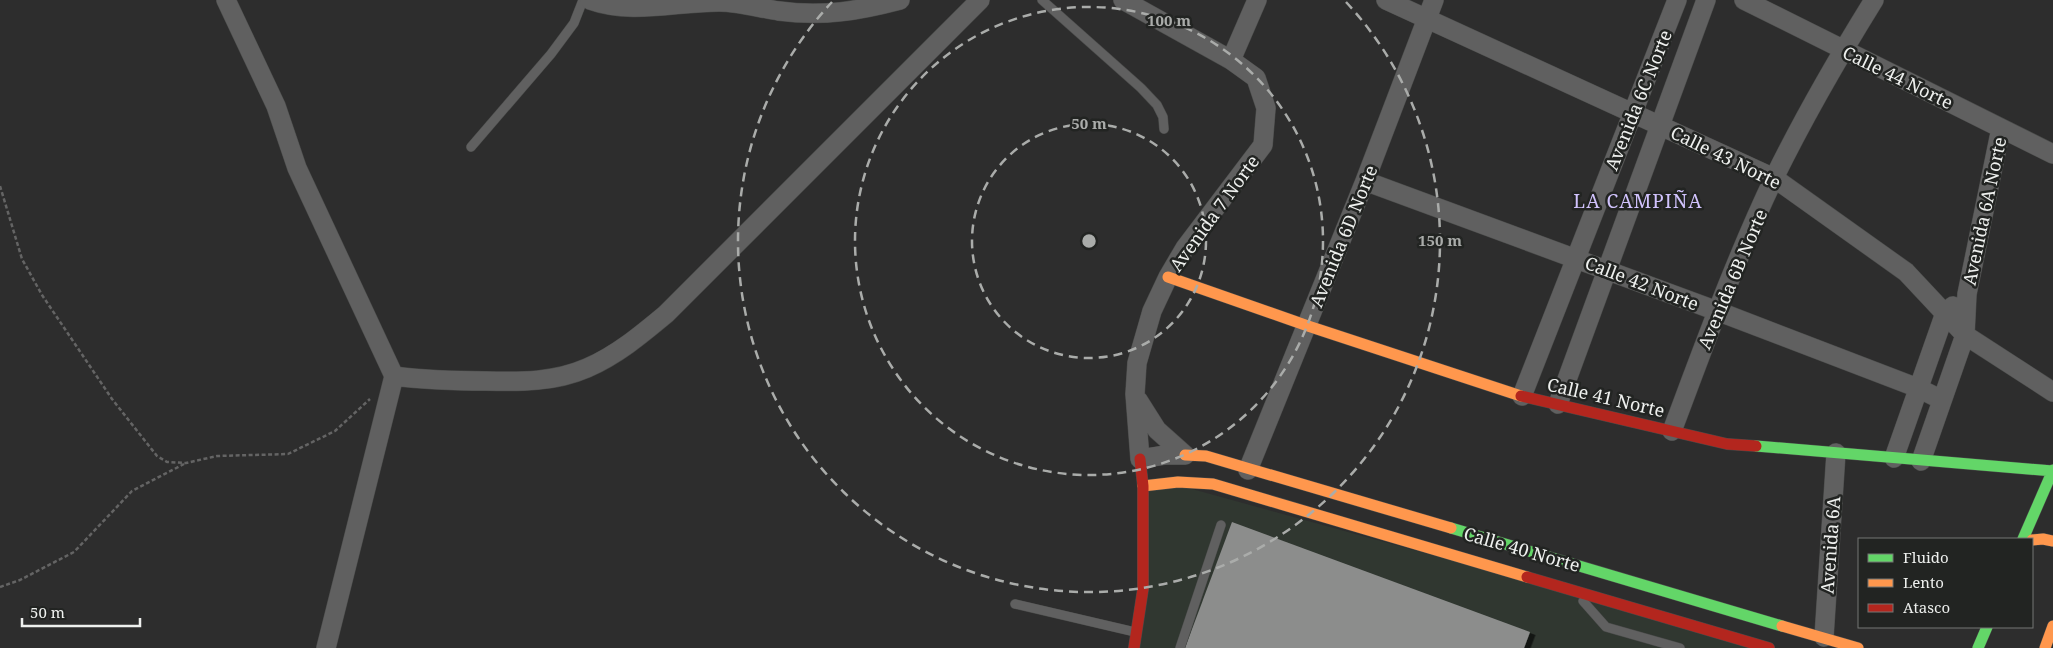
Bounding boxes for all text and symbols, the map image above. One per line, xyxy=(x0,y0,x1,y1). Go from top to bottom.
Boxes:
text: 100 m xyxy=(1147,10,1191,30)
street label: Avenida 6C Norte xyxy=(1599,26,1677,174)
street label: Calle 44 Norte xyxy=(1839,40,1957,114)
text: 50 m xyxy=(1071,113,1107,133)
street label: Calle 43 Norte xyxy=(1667,120,1785,194)
street label: Avenida 6A Norte xyxy=(1957,135,2011,287)
street label: Avenida 7 Norte xyxy=(1164,150,1264,276)
street label: Avenida 6D Norte xyxy=(1304,161,1382,311)
district label: LA CAMPIÑA xyxy=(1573,188,1703,214)
street label: Avenida 6B Norte xyxy=(1692,205,1772,353)
text: 150 m xyxy=(1418,230,1462,250)
centre of rings xyxy=(1080,232,1098,250)
street label: Calle 42 Norte xyxy=(1582,250,1702,316)
street label: Calle 41 Norte xyxy=(1545,372,1667,422)
street label: Avenida 6A xyxy=(1815,495,1845,595)
street label: Calle 40 Norte xyxy=(1461,521,1583,577)
legend xyxy=(1858,538,2033,628)
text: Fluido xyxy=(1903,547,1949,567)
text: Lento xyxy=(1903,572,1944,592)
scale bar xyxy=(22,596,140,628)
text: Atasco xyxy=(1903,597,1950,617)
text: 50 m xyxy=(30,602,65,622)

